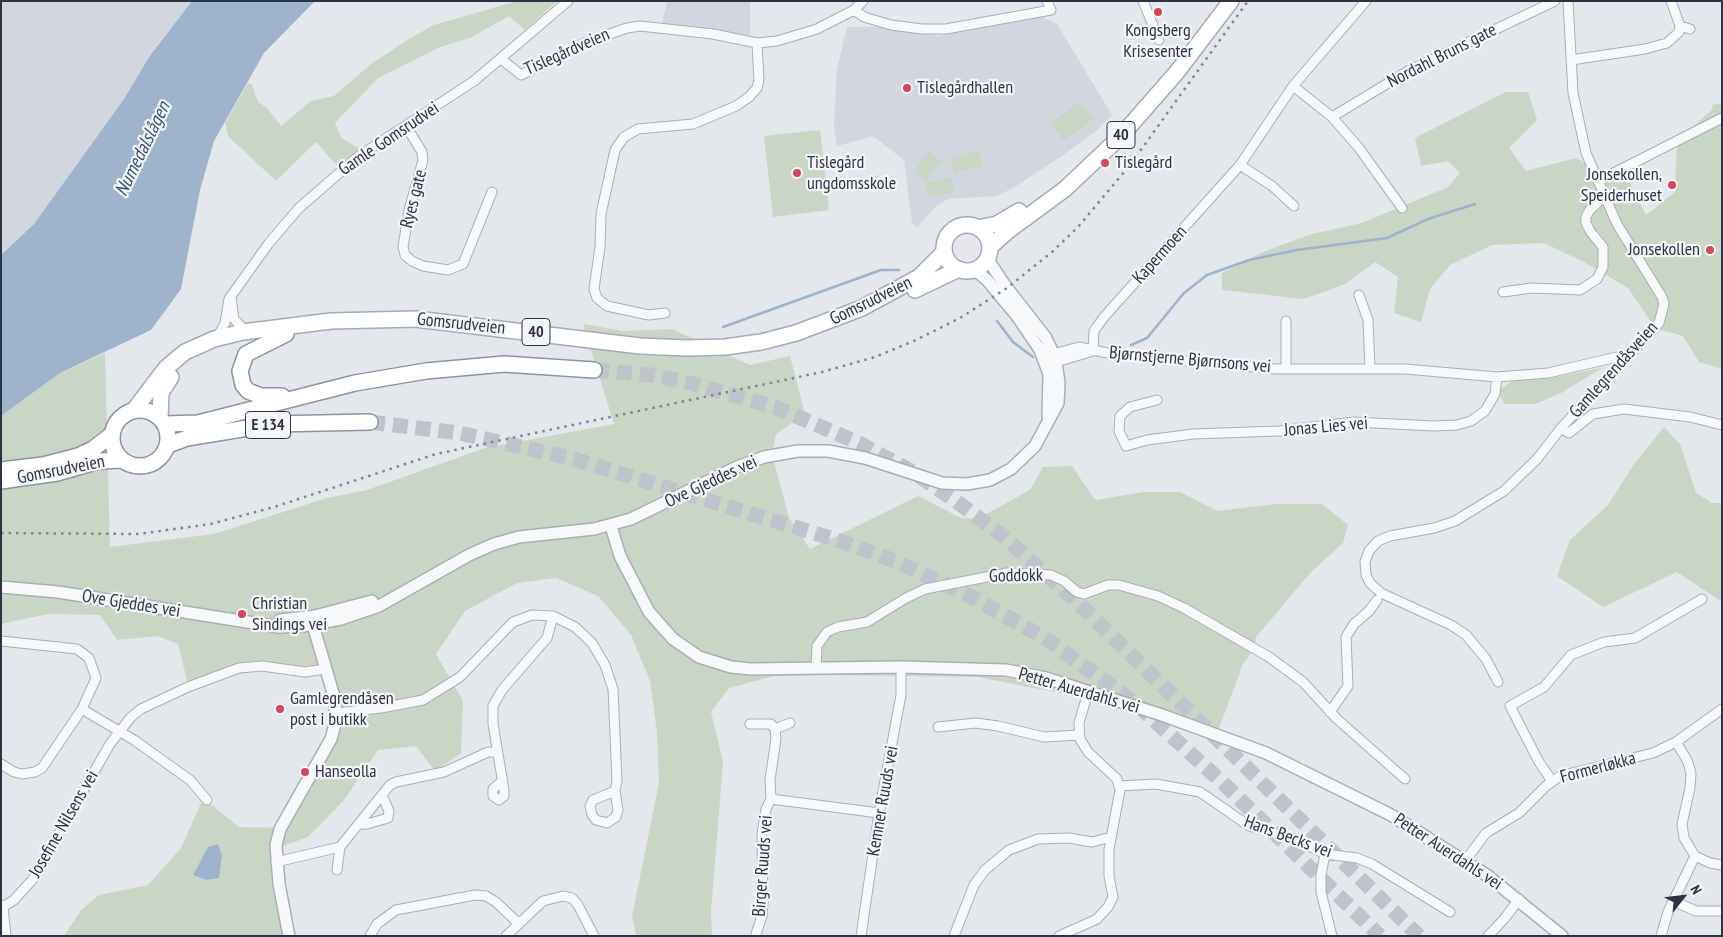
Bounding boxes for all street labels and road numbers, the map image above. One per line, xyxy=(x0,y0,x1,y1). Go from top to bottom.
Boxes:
street label: Nordahl Bruns gate xyxy=(1384,19,1500,93)
street label: Tislegårdveien xyxy=(521,24,613,80)
street label: Gamle Gomsrudvei xyxy=(335,97,443,181)
road number: 40 xyxy=(1107,122,1135,148)
street label: Ryes gate xyxy=(396,168,432,230)
street label: Kapermoen xyxy=(1128,221,1192,289)
street label: Gomsrudveien xyxy=(826,272,916,330)
street label: Gomsrudveien xyxy=(416,309,506,339)
street label: Gamlegrendåsveien xyxy=(1565,317,1663,423)
road number: 40 xyxy=(522,318,550,346)
street label: Bjørnstjerne Bjørnsons vei xyxy=(1108,342,1272,378)
road number: E 134 xyxy=(246,412,290,438)
street label: Jonas Lies vei xyxy=(1283,413,1369,441)
street label: Gomsrudveien xyxy=(15,451,107,489)
street label: Ove Gjeddes vei xyxy=(661,451,761,513)
street label: Goddokk xyxy=(989,565,1043,587)
street label: Ove Gjeddes vei xyxy=(80,586,182,622)
street label: Petter Auerdahls vei xyxy=(1016,663,1142,719)
street label: Kemner Ruuds vei xyxy=(863,744,903,858)
street label: Formerløkka xyxy=(1558,748,1638,788)
street label: Josefine Nilsens vei xyxy=(25,767,103,881)
street label: Petter Auerdahls vei xyxy=(1390,809,1506,895)
street label: Hans Becks vei xyxy=(1241,811,1335,863)
street label: Birger Ruuds vei xyxy=(749,815,777,917)

